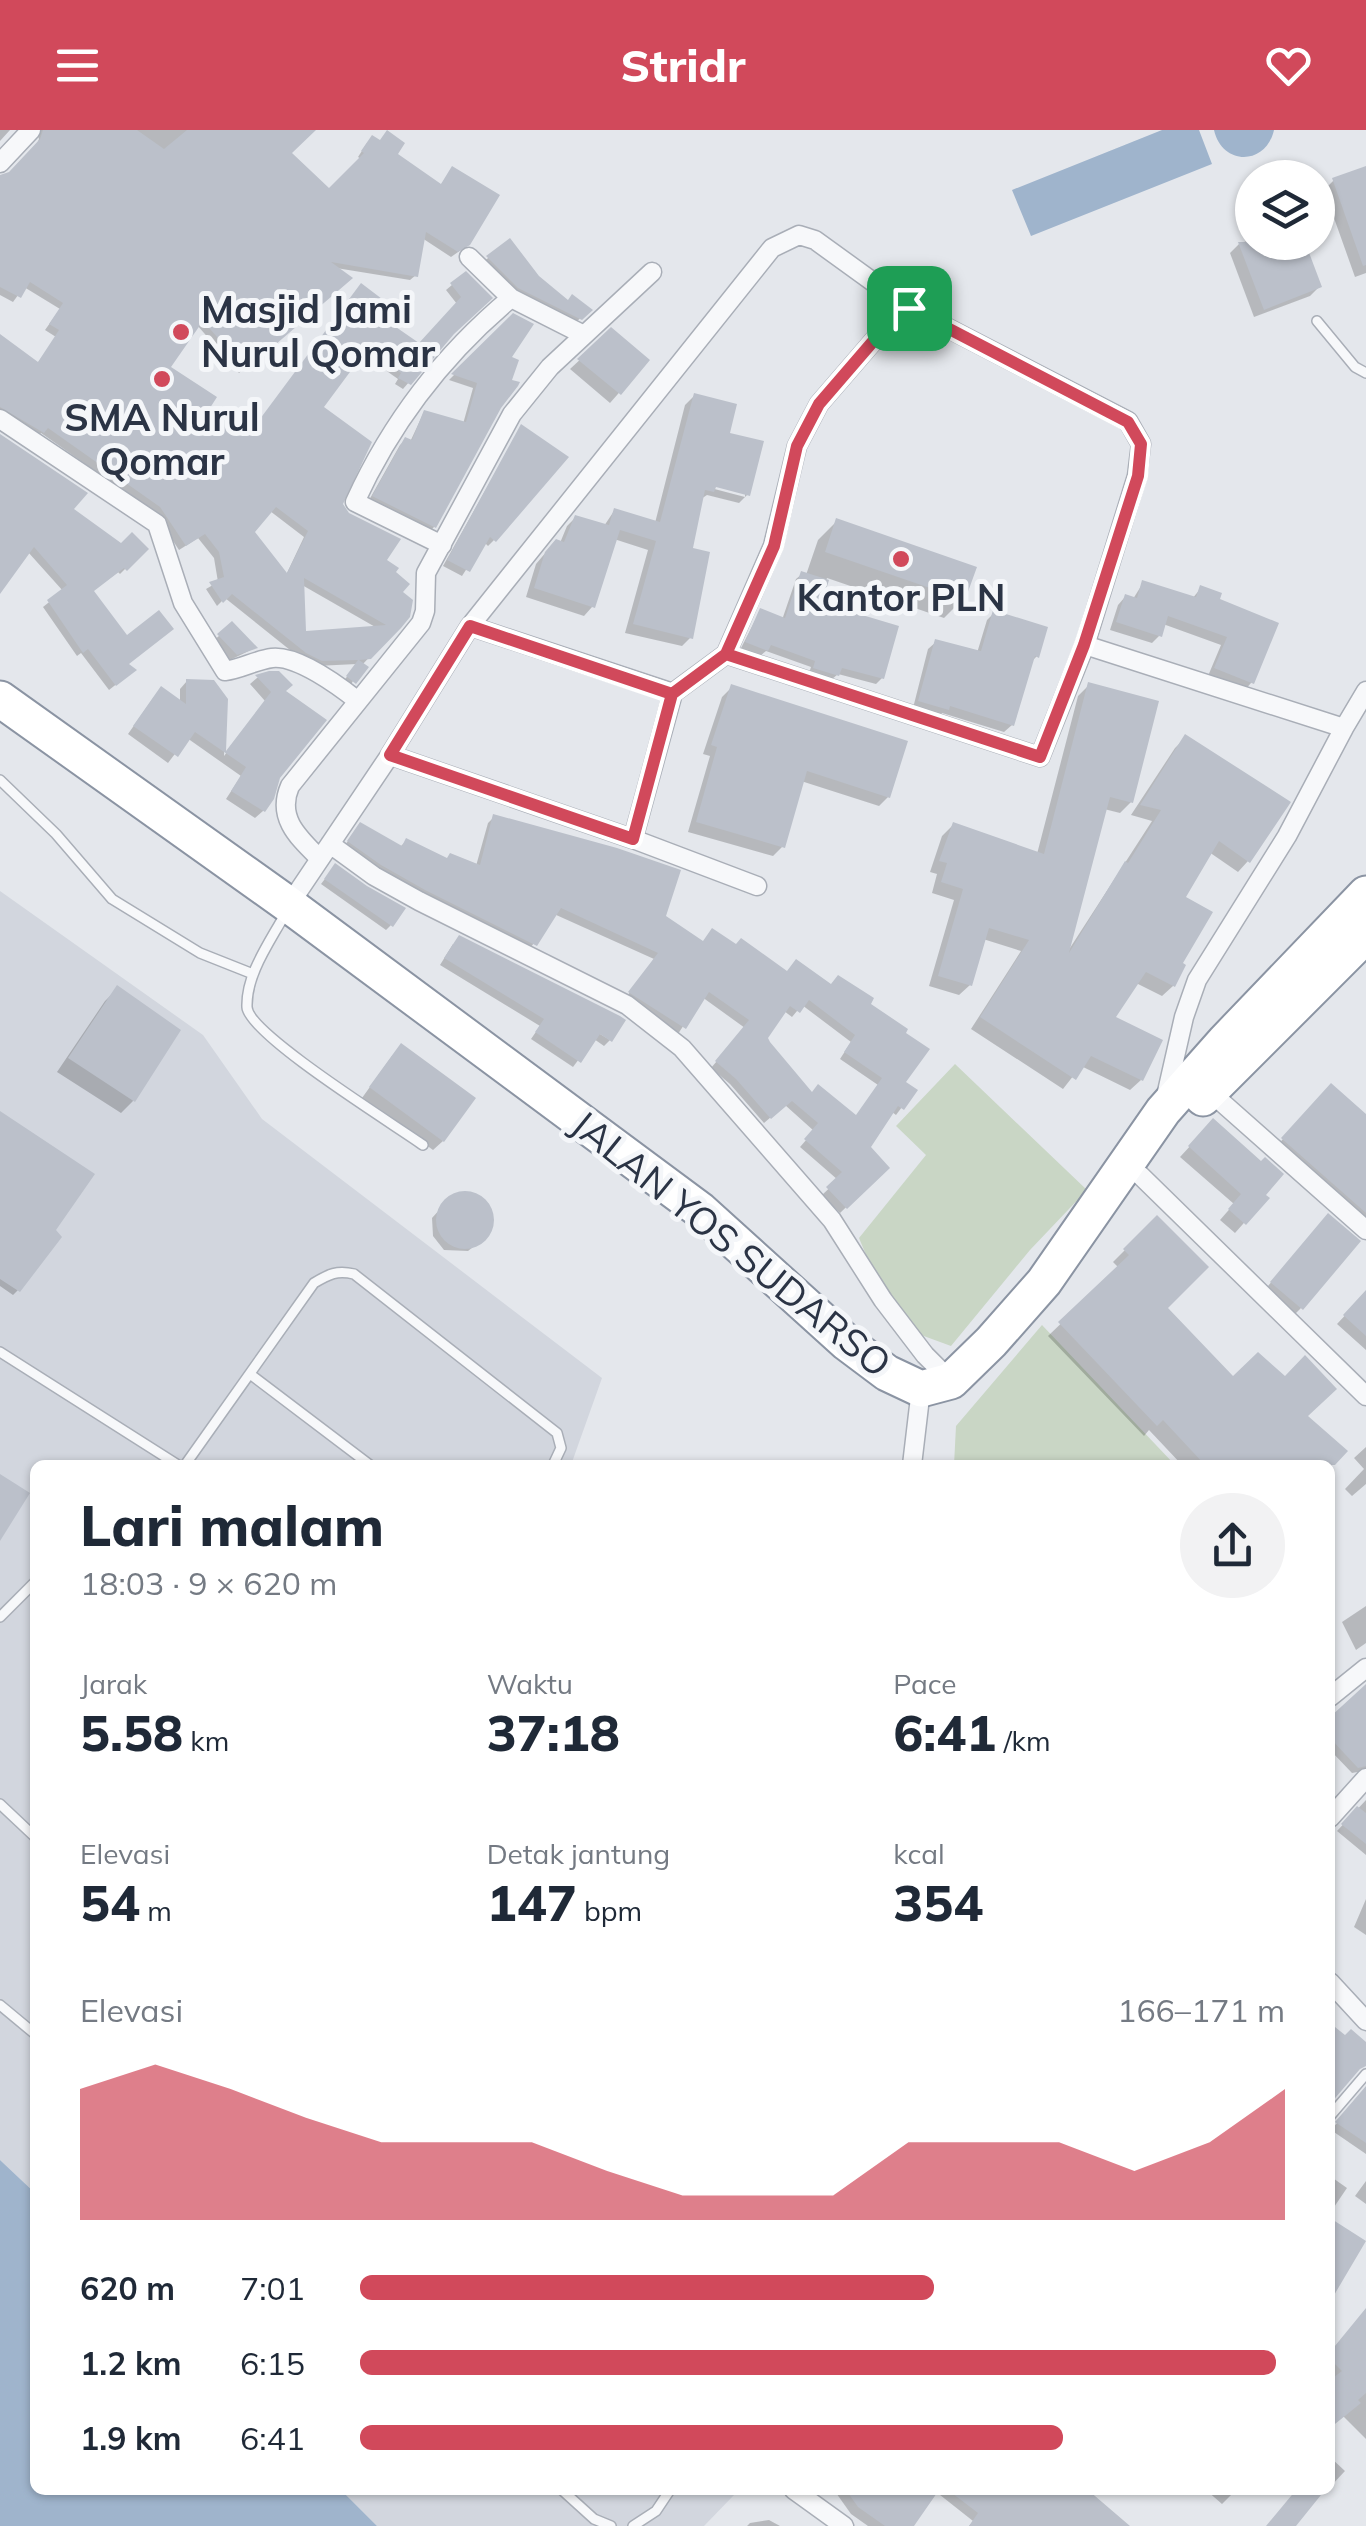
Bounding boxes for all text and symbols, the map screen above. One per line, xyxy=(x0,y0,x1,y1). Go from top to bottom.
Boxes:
text: Stridr xyxy=(621,37,745,93)
icon: menu xyxy=(50,38,105,93)
icon: heart xyxy=(1261,38,1316,93)
map controls xyxy=(1235,160,1335,260)
button: layers xyxy=(1235,160,1335,260)
pin xyxy=(867,266,952,351)
icon: arrive xyxy=(882,281,937,336)
place label: Masjid Jami Nurul Qomar xyxy=(201,285,435,377)
marker: Masjid Jami Nurul Qomar xyxy=(170,321,192,343)
marker: SMA Nurul Qomar xyxy=(151,368,173,390)
place label: SMA Nurul Qomar xyxy=(64,393,260,485)
marker: Kantor PLN xyxy=(890,548,912,570)
place label: Kantor PLN xyxy=(796,573,1006,621)
street label: JALAN YOS SUDARSO xyxy=(562,1099,901,1387)
text: Lari malam xyxy=(80,1491,384,1560)
button: share xyxy=(1180,1493,1285,1598)
text: 18:03 · 9 × 620 m xyxy=(80,1563,337,1603)
text: Jarak xyxy=(80,1666,147,1701)
text: Waktu xyxy=(487,1666,573,1701)
text: Pace xyxy=(893,1666,957,1701)
text: 5.58 xyxy=(80,1701,183,1764)
text: 37:18 xyxy=(487,1701,620,1764)
text: 6:41 xyxy=(893,1701,996,1764)
text: km xyxy=(183,1723,229,1758)
text: /km xyxy=(996,1723,1051,1758)
text: Elevasi xyxy=(80,1836,170,1871)
text: Detak jantung xyxy=(487,1836,670,1871)
text: kcal xyxy=(893,1836,945,1871)
text: 54 xyxy=(80,1871,140,1934)
text: 147 xyxy=(487,1871,577,1934)
text: 354 xyxy=(893,1871,983,1934)
text: m xyxy=(140,1893,172,1928)
text: bpm xyxy=(577,1893,642,1928)
text: Elevasi xyxy=(80,1990,183,2030)
text: 166–171 m xyxy=(1117,1990,1285,2030)
text: 620 m xyxy=(80,2268,175,2308)
text: 7:01 xyxy=(240,2268,305,2308)
text: 1.2 km xyxy=(80,2343,182,2383)
text: 6:15 xyxy=(240,2343,305,2383)
text: 1.9 km xyxy=(80,2418,182,2458)
text: 6:41 xyxy=(240,2418,305,2458)

